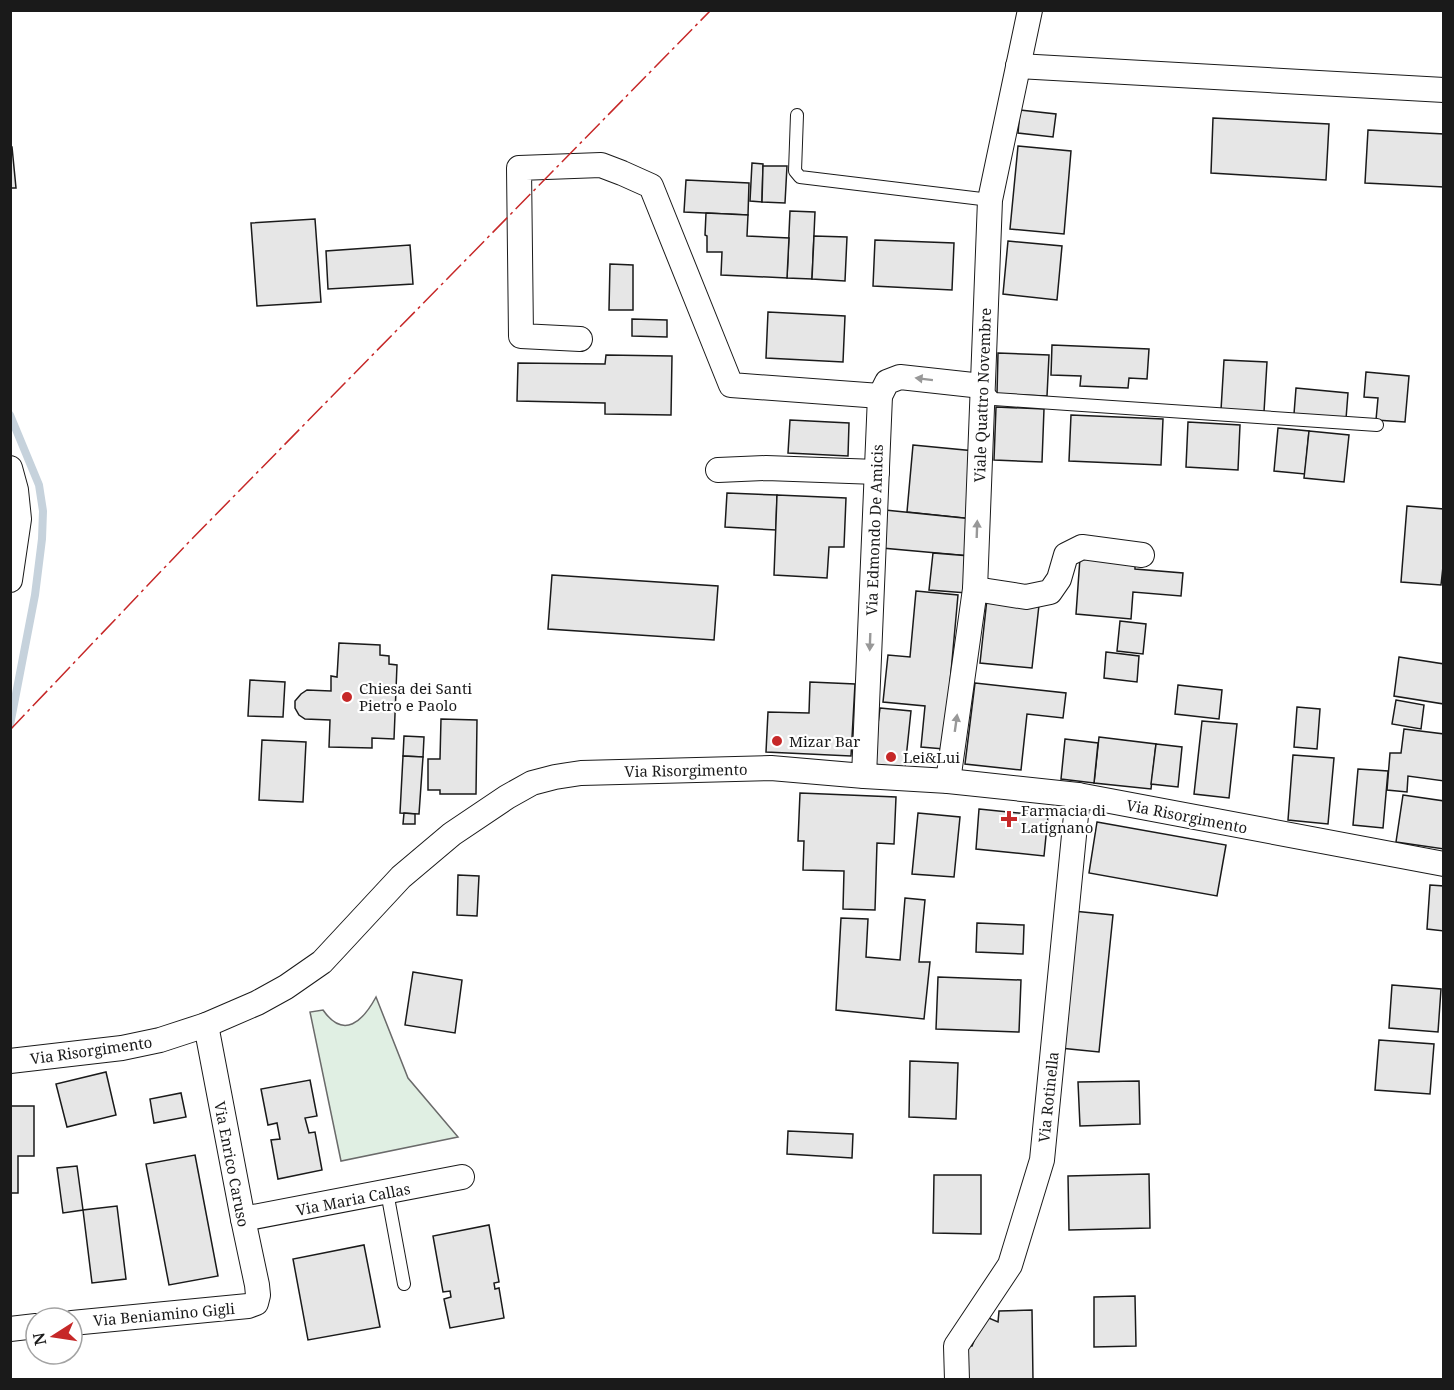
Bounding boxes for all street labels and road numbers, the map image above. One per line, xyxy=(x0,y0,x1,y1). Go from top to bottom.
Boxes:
street label: Viale Quattro Novembre xyxy=(969,307,995,483)
street label: Via Edmondo De Amicis xyxy=(861,444,887,616)
street label: Via Risorgimento xyxy=(624,759,748,781)
street label: Via Risorgimento xyxy=(1125,794,1249,838)
street label: Via Risorgimento xyxy=(29,1032,153,1068)
street label: Via Rotinella xyxy=(1033,1051,1063,1143)
street label: Via Enrico Caruso xyxy=(210,1099,254,1229)
street label: Via Maria Callas xyxy=(294,1178,412,1220)
street label: Via Beniamino Gigli xyxy=(92,1298,236,1330)

